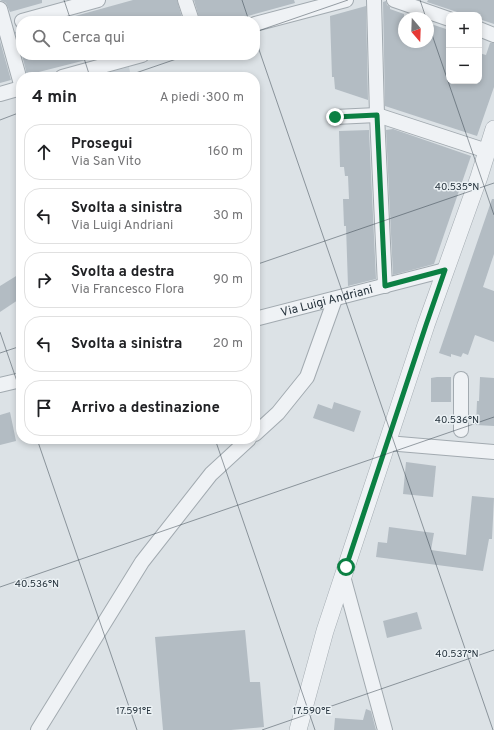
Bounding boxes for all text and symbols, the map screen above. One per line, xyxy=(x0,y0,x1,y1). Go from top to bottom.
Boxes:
north arrow xyxy=(398,12,434,48)
map controls xyxy=(446,12,482,84)
button: + xyxy=(446,12,482,48)
search box xyxy=(16,16,260,60)
icon: search xyxy=(30,27,52,49)
text: Cerca qui xyxy=(62,29,125,48)
button: − xyxy=(446,48,482,84)
text: 4 min xyxy=(32,87,77,109)
text: A piedi · 300 m xyxy=(160,90,244,106)
route end xyxy=(326,108,344,126)
text: Prosegui xyxy=(71,135,132,154)
icon: ahead xyxy=(33,141,55,163)
text: 160 m xyxy=(208,144,243,160)
text: Via San Vito xyxy=(71,154,141,170)
text: 40.535°N xyxy=(435,181,479,194)
text: Svolta a sinistra xyxy=(71,199,182,218)
icon: left xyxy=(33,205,55,227)
text: 30 m xyxy=(213,208,243,224)
text: Via Luigi Andriani xyxy=(71,218,173,234)
text: Svolta a destra xyxy=(71,263,174,282)
icon: right xyxy=(33,269,55,291)
text: 90 m xyxy=(213,272,243,288)
text: Via Francesco Flora xyxy=(71,282,184,298)
street label: Via Luigi Andriani xyxy=(279,282,375,321)
icon: left xyxy=(33,333,55,355)
text: Svolta a sinistra xyxy=(71,335,182,354)
text: 20 m xyxy=(213,336,243,352)
icon: arrive xyxy=(33,397,55,419)
text: Arrivo a destinazione xyxy=(71,399,220,418)
text: 40.536°N xyxy=(435,414,479,427)
route start xyxy=(337,558,355,576)
text: 40.536°N xyxy=(15,578,59,591)
text: 40.537°N xyxy=(435,648,479,661)
text: 17.591°E xyxy=(116,705,152,718)
text: 17.590°E xyxy=(293,705,331,718)

